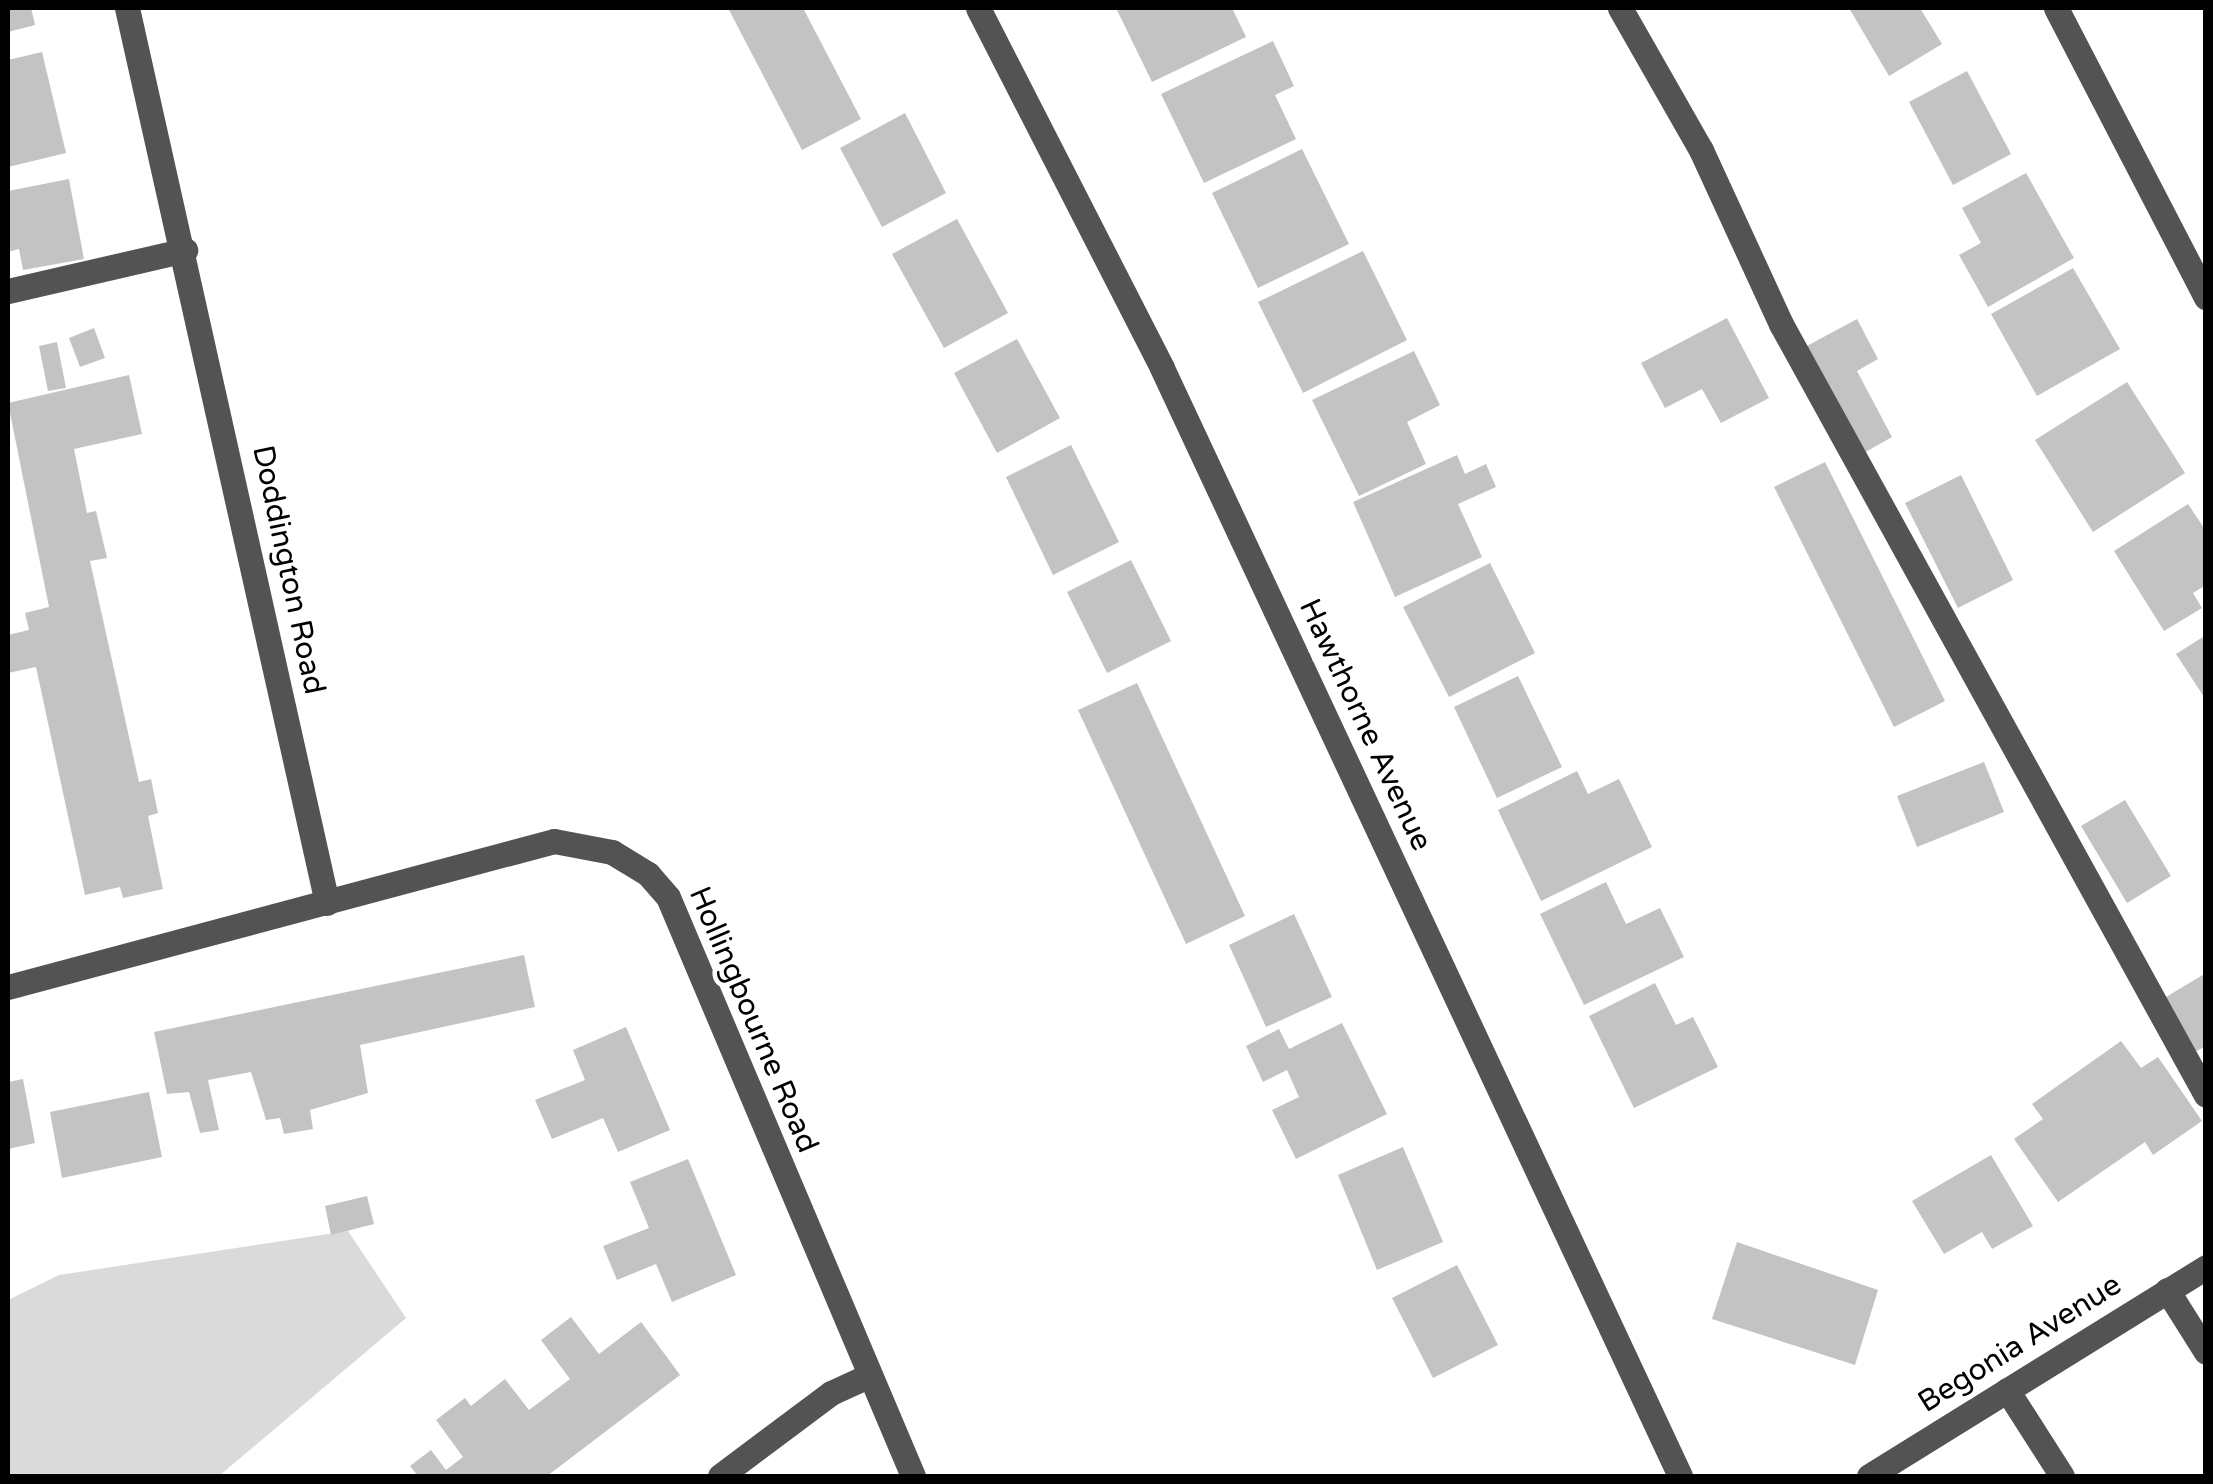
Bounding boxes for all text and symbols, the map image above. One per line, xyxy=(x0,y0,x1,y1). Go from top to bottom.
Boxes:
street label: Doddington Road xyxy=(244,442,332,698)
street label: Hawthorne Avenue xyxy=(1291,593,1439,857)
street label: Hollingbourne Road xyxy=(681,882,825,1158)
street label: Begonia Avenue xyxy=(1912,1267,2128,1421)

